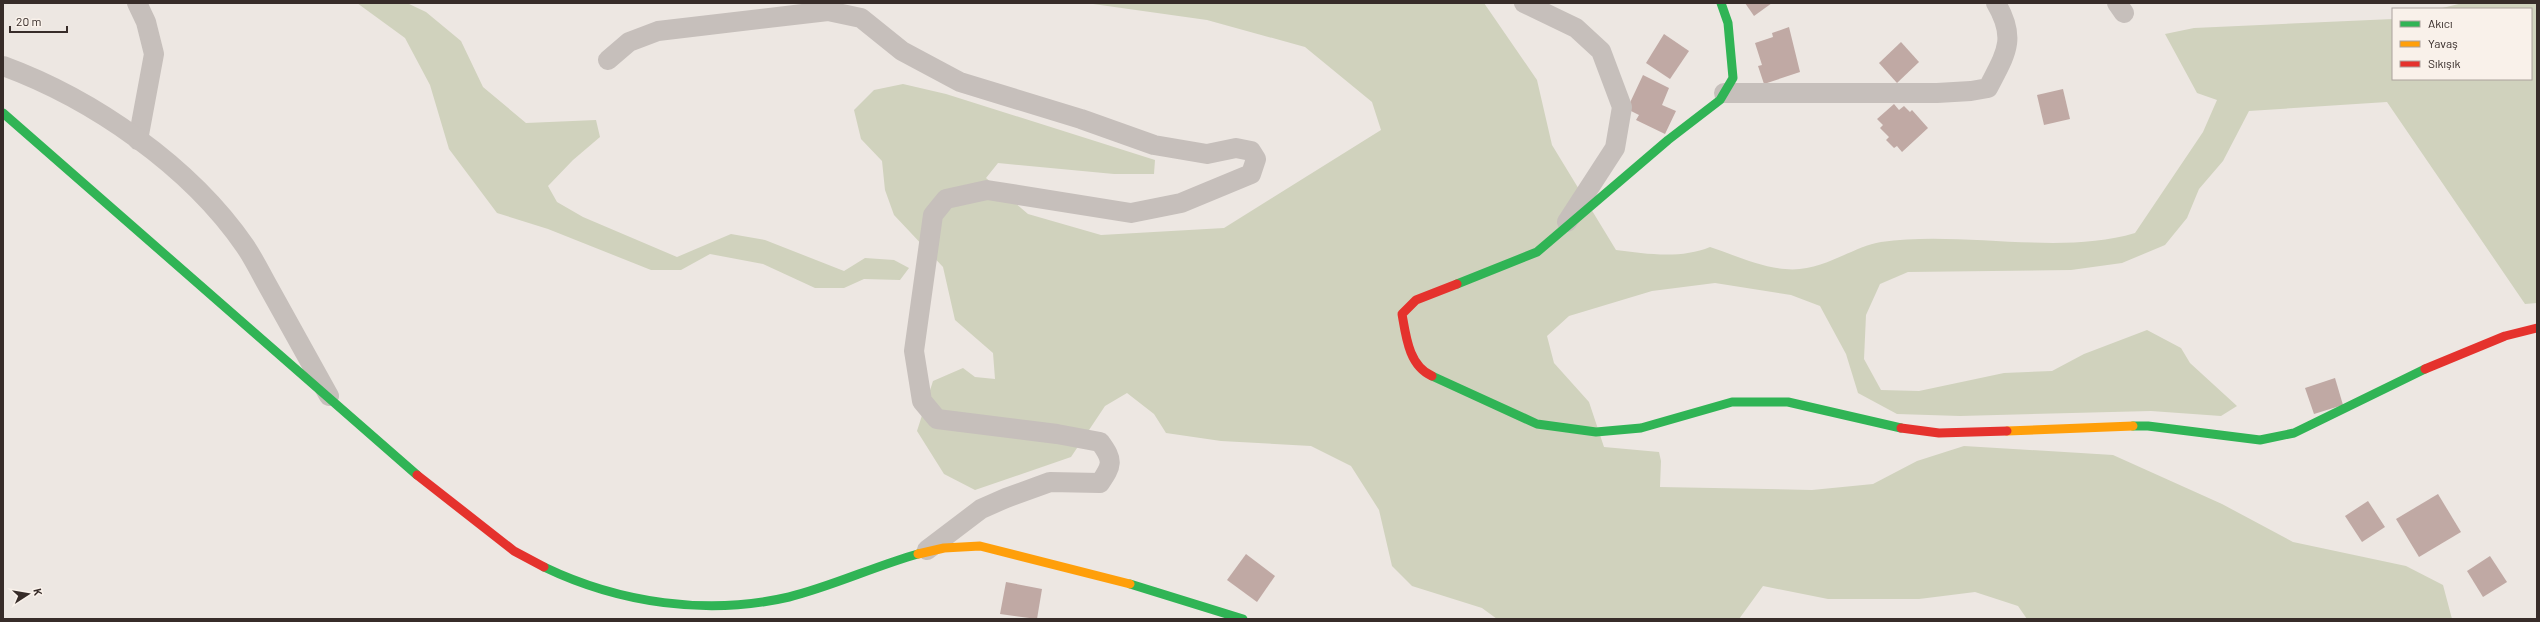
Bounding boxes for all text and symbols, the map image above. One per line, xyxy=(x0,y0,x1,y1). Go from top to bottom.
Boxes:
scale bar xyxy=(10,8,67,34)
legend xyxy=(2392,8,2532,80)
text: 20 m xyxy=(16,14,42,28)
text: Akıcı xyxy=(2428,16,2453,30)
text: Yavaş xyxy=(2428,36,2458,50)
text: Sıkışık xyxy=(2428,56,2460,70)
north arrow xyxy=(8,574,48,614)
text: K xyxy=(31,587,45,597)

